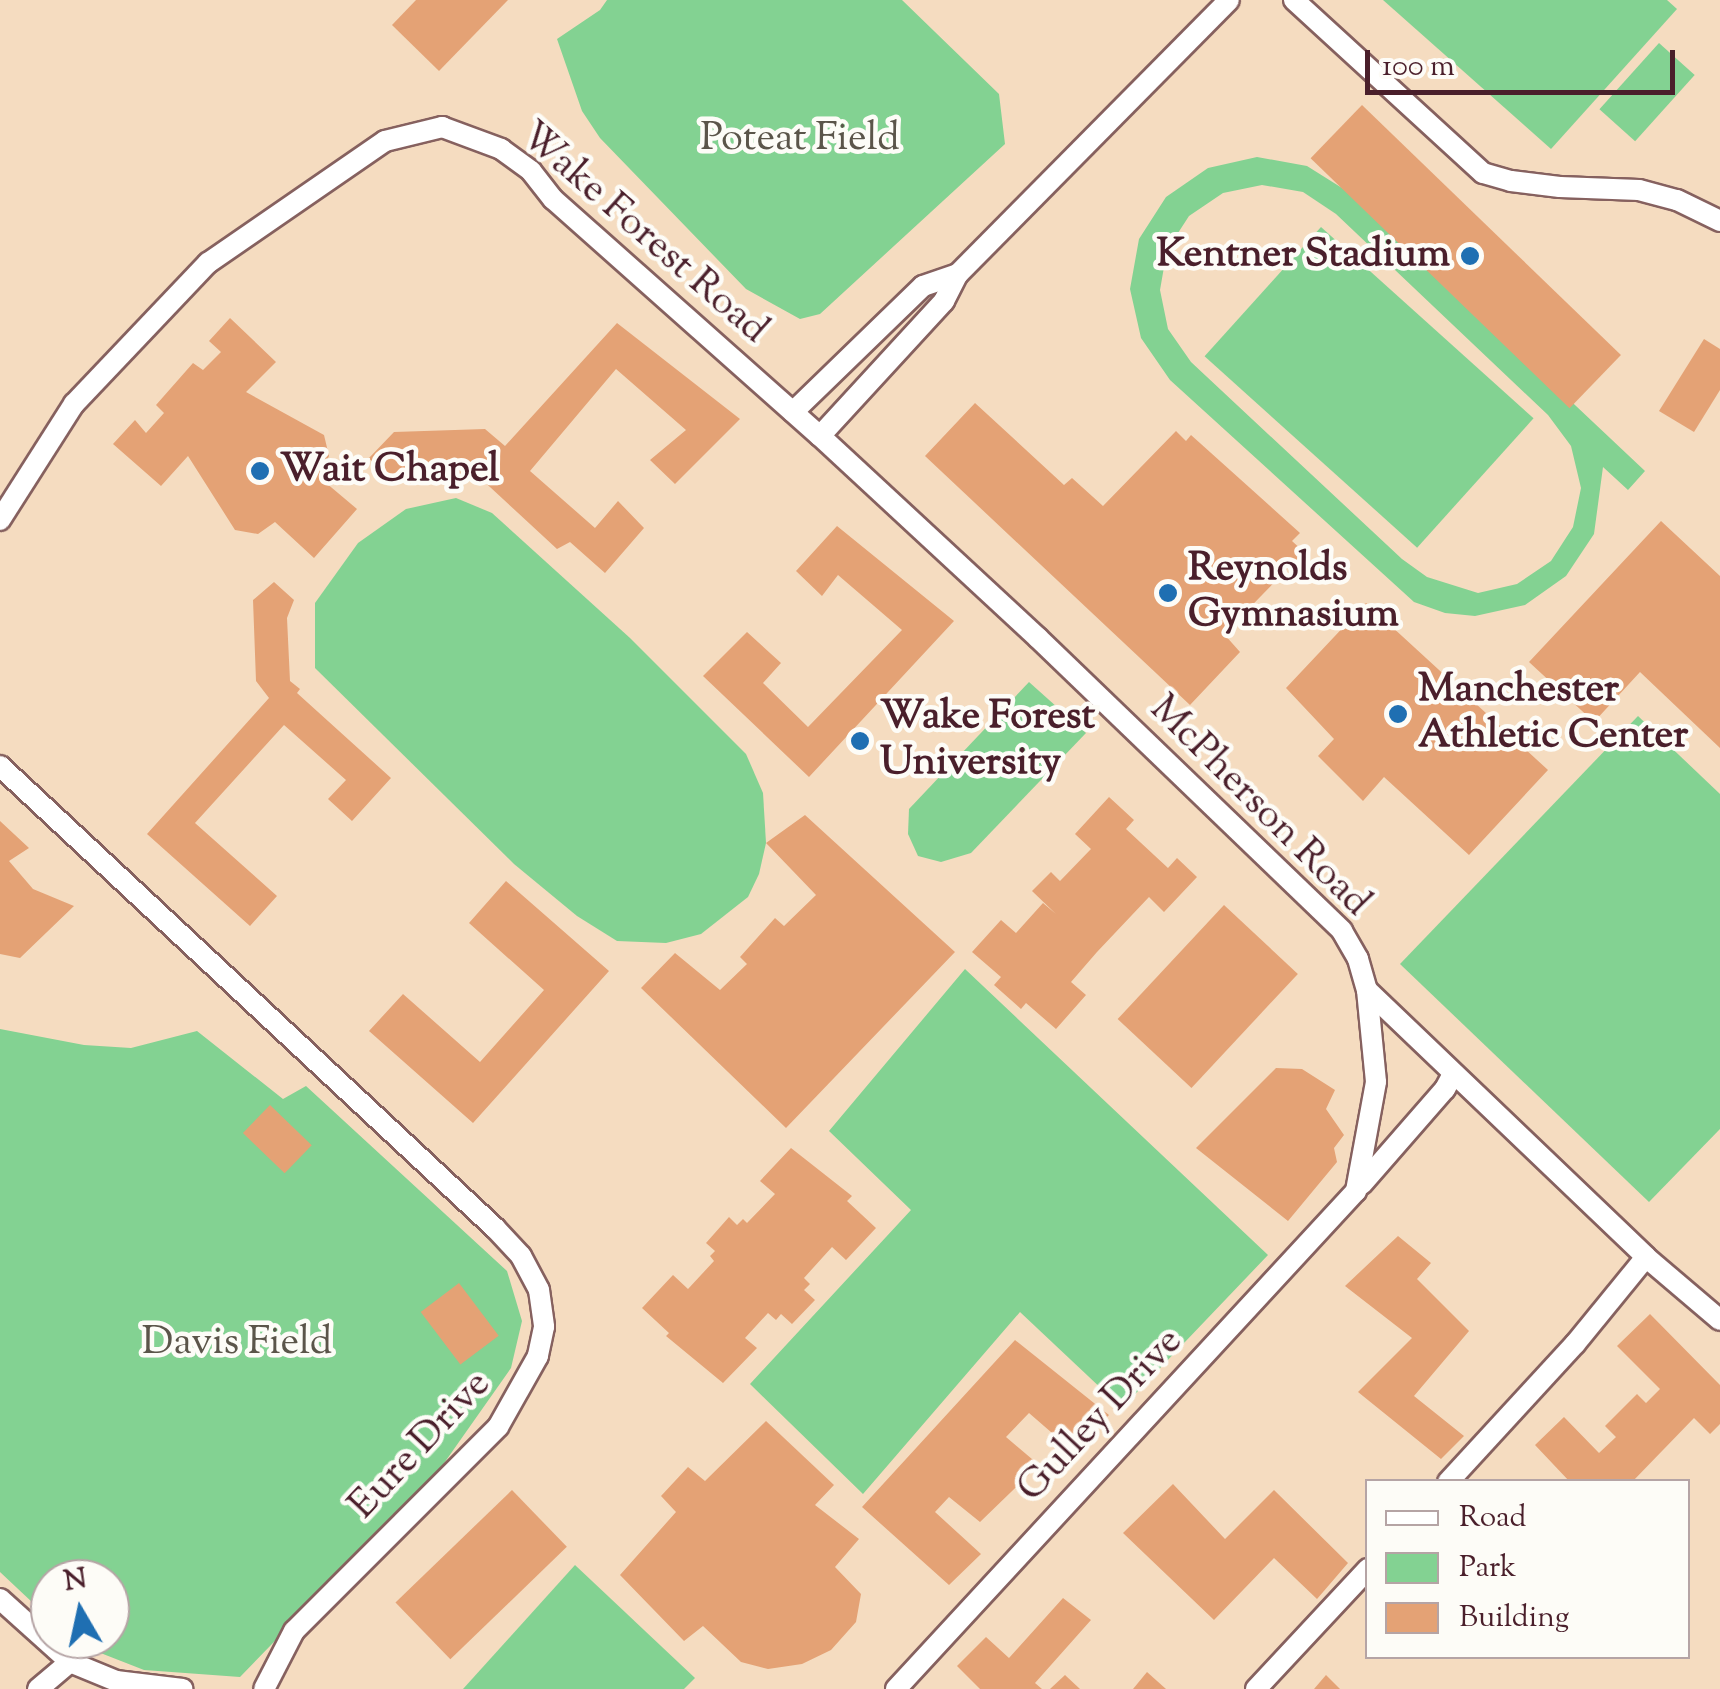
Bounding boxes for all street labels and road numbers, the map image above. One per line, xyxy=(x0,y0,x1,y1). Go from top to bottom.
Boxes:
street label: Wake Forest Road xyxy=(509,113,777,355)
street label: McPherson Road xyxy=(1138,686,1380,928)
street label: Gulley Drive xyxy=(1008,1319,1194,1513)
street label: Eure Drive xyxy=(340,1362,502,1530)

